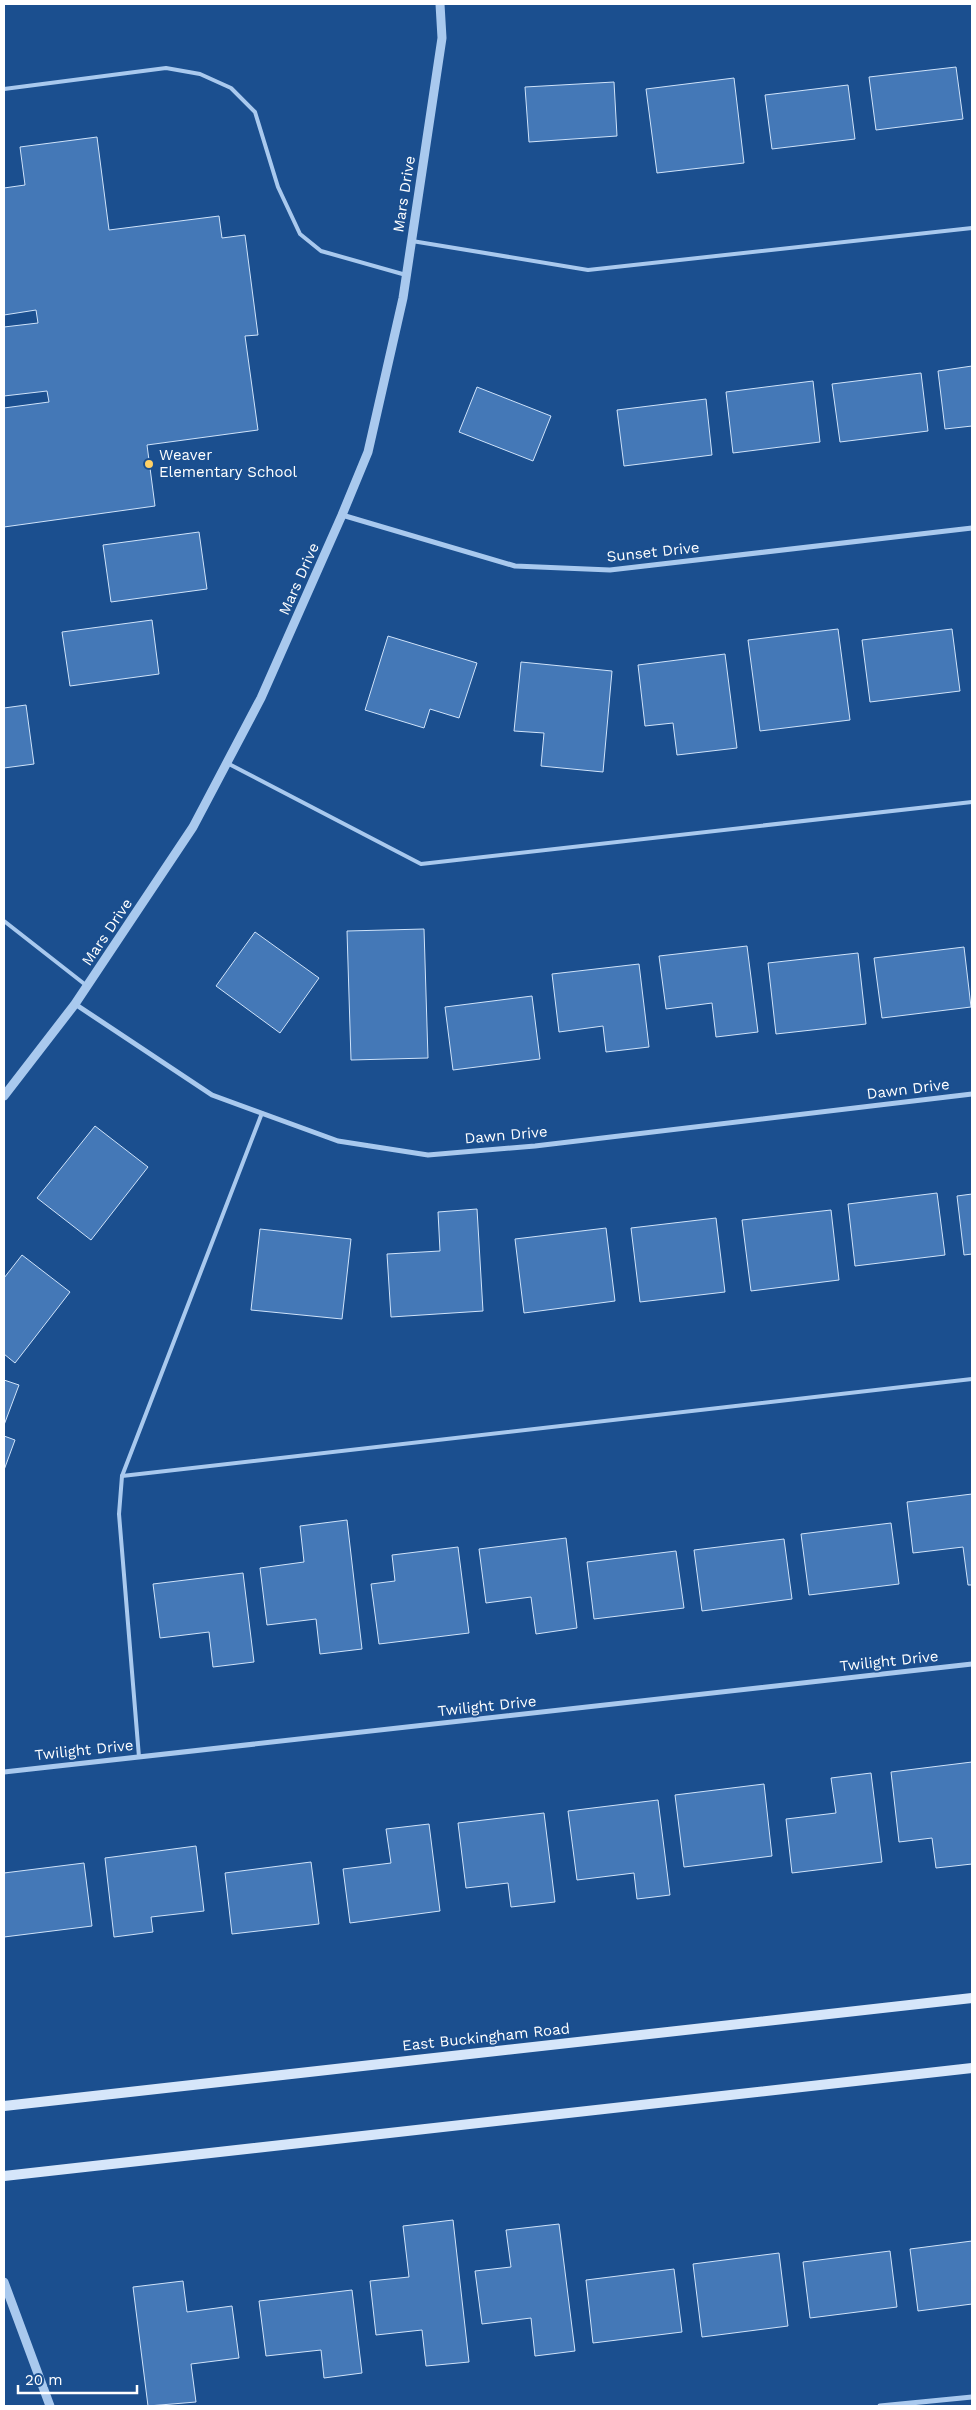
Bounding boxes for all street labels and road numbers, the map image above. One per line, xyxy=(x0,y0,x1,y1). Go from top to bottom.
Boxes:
street label: Mars Drive xyxy=(389,154,419,234)
street label: Sunset Drive xyxy=(606,538,700,566)
street label: Mars Drive xyxy=(275,540,323,618)
street label: Mars Drive xyxy=(78,895,136,969)
street label: Dawn Drive xyxy=(866,1075,950,1103)
street label: Dawn Drive xyxy=(464,1122,548,1148)
street label: Twilight Drive xyxy=(839,1647,939,1675)
street label: Twilight Drive xyxy=(437,1692,537,1720)
street label: Twilight Drive xyxy=(34,1736,134,1764)
street label: East Buckingham Road xyxy=(401,2019,571,2055)

